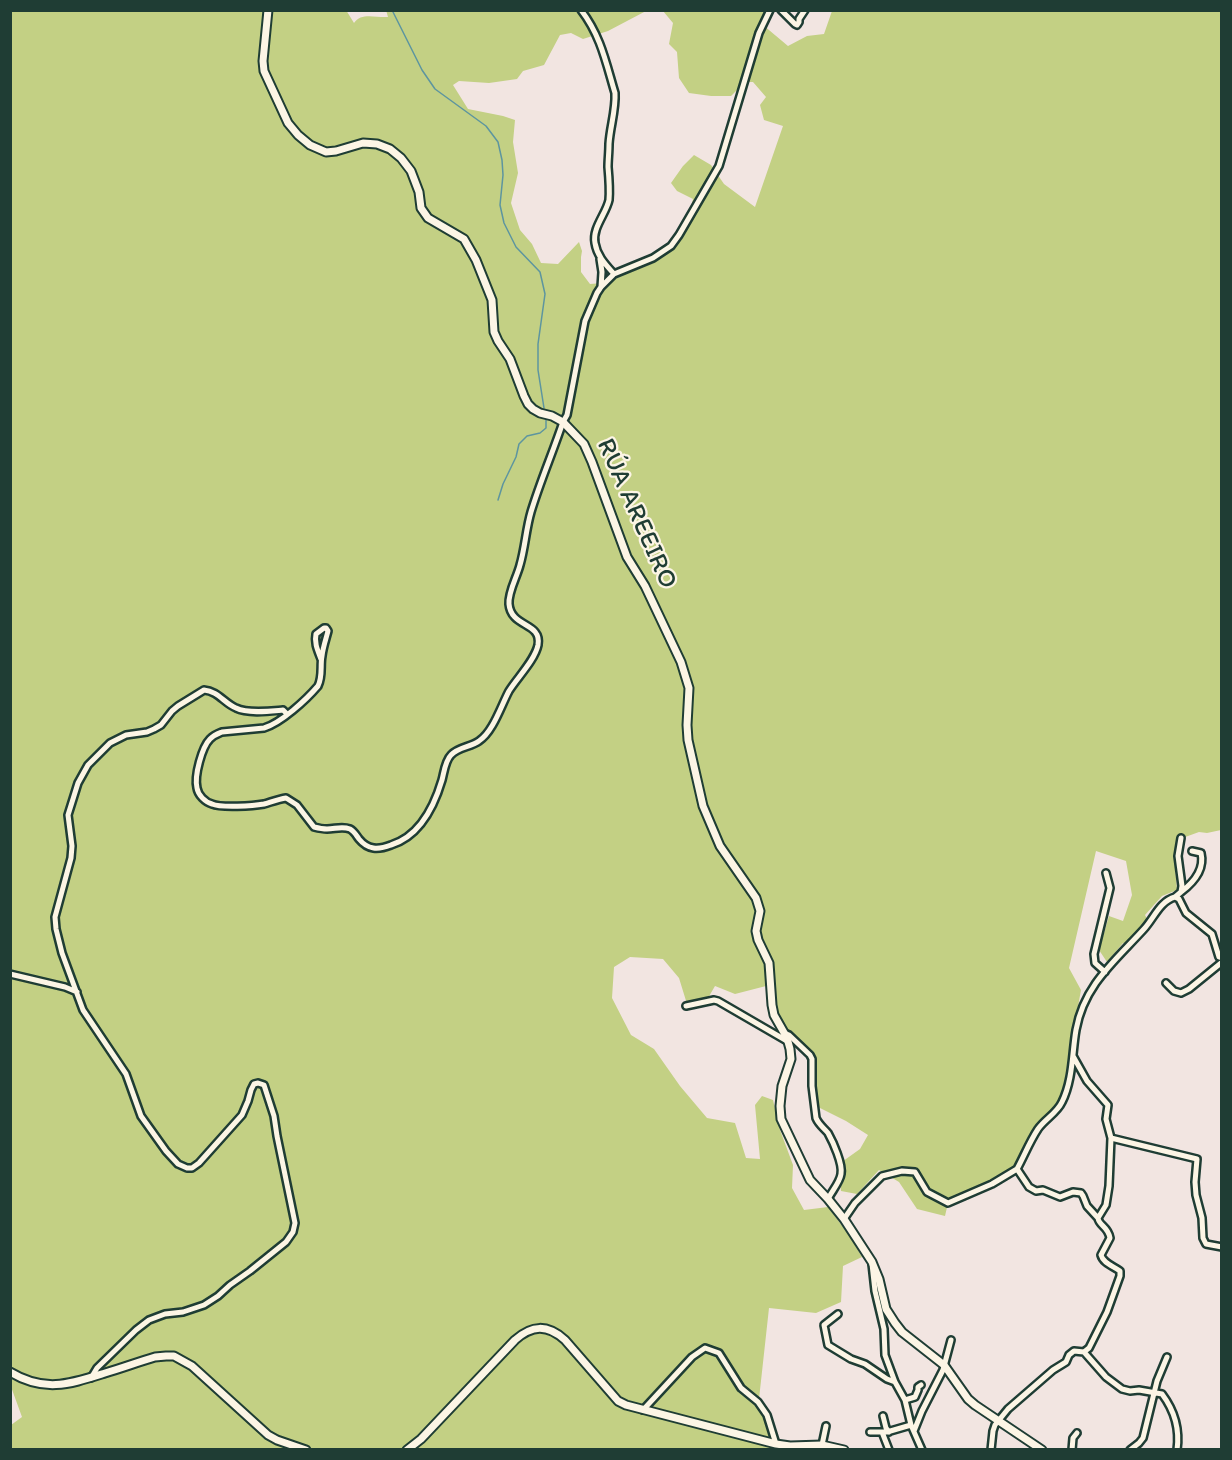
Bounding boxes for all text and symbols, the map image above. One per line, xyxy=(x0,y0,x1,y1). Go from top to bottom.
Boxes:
street label: RÚA AREEIRO xyxy=(589,434,683,594)

